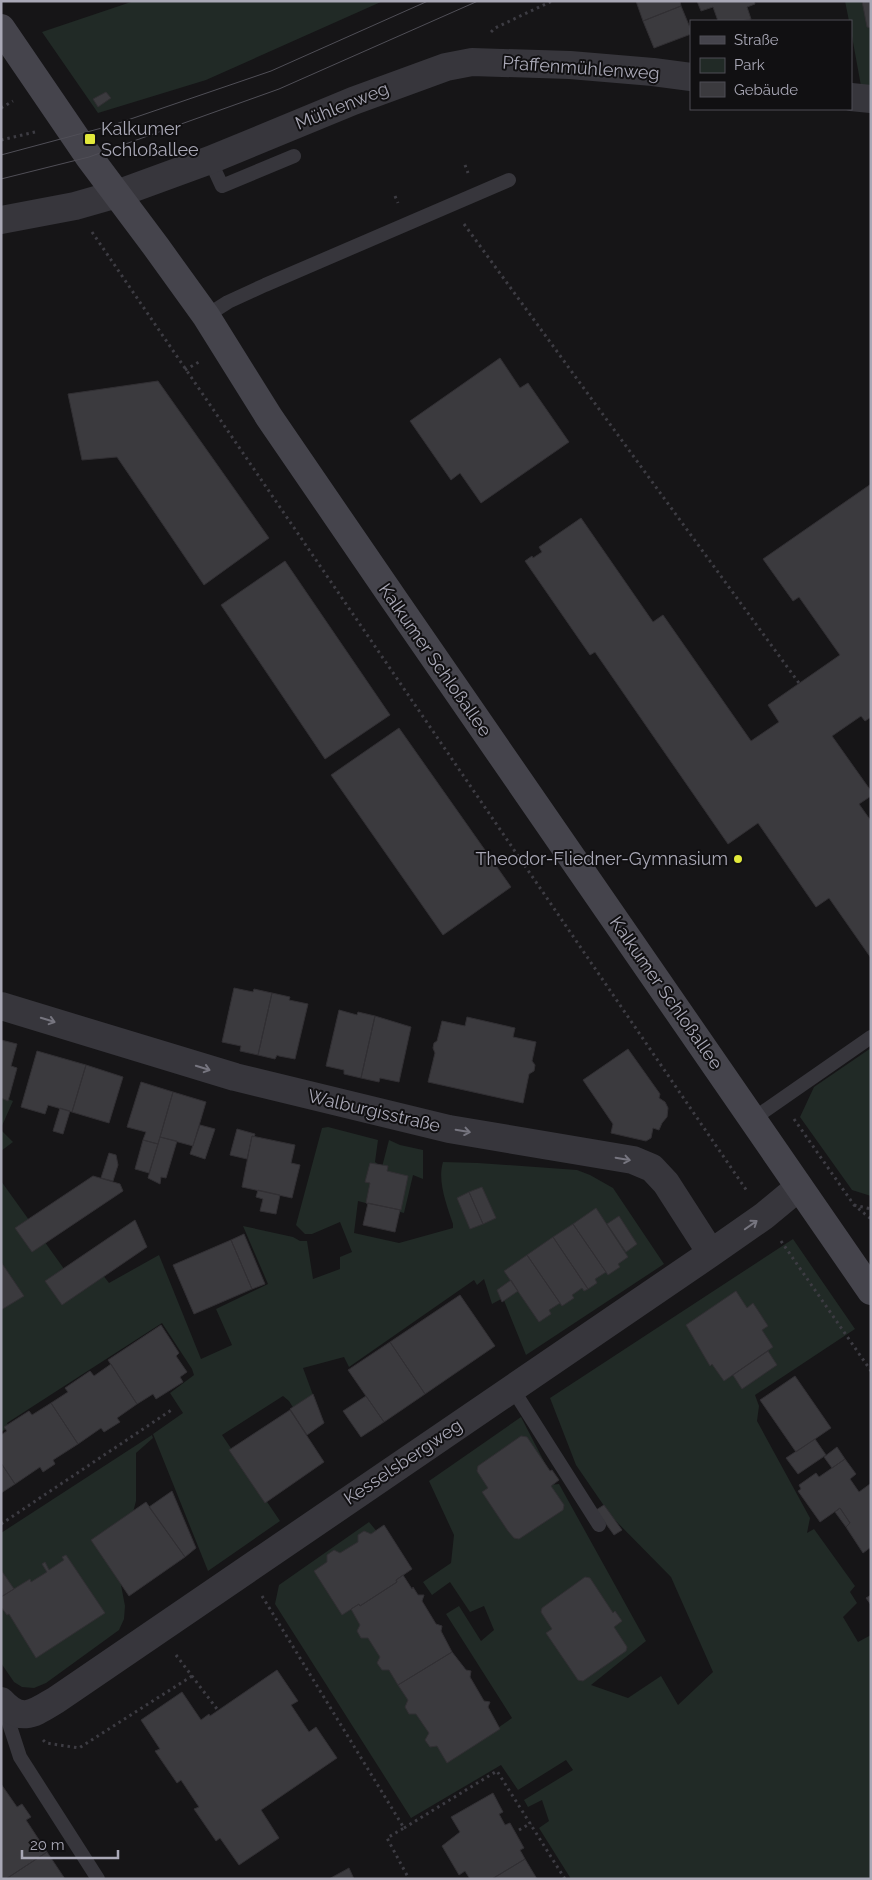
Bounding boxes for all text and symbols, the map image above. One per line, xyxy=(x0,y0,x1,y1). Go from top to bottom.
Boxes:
legend xyxy=(690,20,852,110)
text: Straße xyxy=(734,31,779,49)
street label: Pfaffenmühlenweg xyxy=(502,52,660,83)
text: Park xyxy=(734,56,765,74)
street label: Mühlenweg xyxy=(292,77,392,134)
text: Gebäude xyxy=(734,81,798,99)
place label: Kalkumer Schloßallee xyxy=(101,118,199,160)
marker: Kalkumer Schloßallee xyxy=(83,132,97,146)
street label: Kalkumer Schloßallee xyxy=(375,579,496,740)
place label: Theodor-Fliedner-Gymnasium xyxy=(475,848,728,869)
marker: Theodor-Fliedner-Gymnasium xyxy=(732,853,744,865)
street label: Kalkumer Schloßallee xyxy=(606,912,727,1073)
one-way arrow xyxy=(40,1016,56,1026)
one-way arrow xyxy=(195,1063,211,1073)
street label: Walburgisstraße xyxy=(306,1085,443,1136)
one-way arrow xyxy=(455,1127,471,1137)
one-way arrow xyxy=(615,1154,631,1164)
one-way arrow xyxy=(743,1220,757,1230)
street label: Kesselsbergweg xyxy=(340,1414,466,1509)
scale bar xyxy=(22,1828,119,1860)
text: 20 m xyxy=(30,1836,65,1854)

